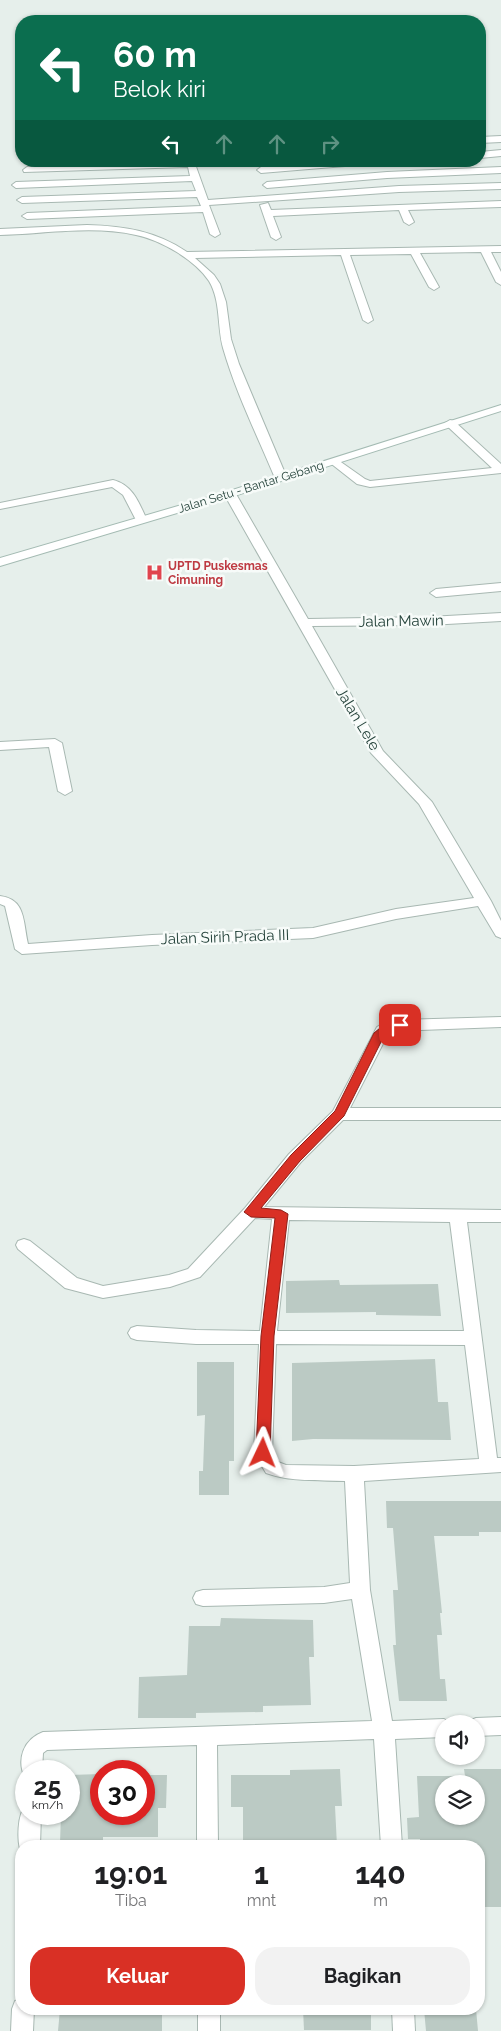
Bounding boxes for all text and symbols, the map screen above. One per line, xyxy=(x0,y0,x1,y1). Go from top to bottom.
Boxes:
text: 60 m xyxy=(113,34,197,75)
icon: left xyxy=(30,35,95,100)
text: Belok kiri xyxy=(113,76,206,102)
icon: left xyxy=(157,130,185,158)
icon: ahead xyxy=(210,130,238,158)
icon: ahead xyxy=(263,130,291,158)
icon: right xyxy=(316,130,344,158)
street label: Jalan Setu - Bantar Gebang xyxy=(176,458,326,516)
place label: UPTD Puskesmas Cimuning xyxy=(168,559,268,587)
hospital icon: UPTD Puskesmas Cimuning xyxy=(144,563,164,583)
street label: Jalan Mawin xyxy=(358,611,444,631)
street label: Jalan Lele xyxy=(332,684,384,754)
street label: Jalan Sirih Prada III xyxy=(160,926,290,948)
pin xyxy=(379,1004,421,1046)
icon: arrive xyxy=(386,1011,414,1039)
position arrow xyxy=(236,1426,288,1478)
map controls xyxy=(435,1715,485,1825)
button: sound xyxy=(435,1715,485,1765)
speed limit sign: 30 xyxy=(90,1760,155,1825)
text: 25 xyxy=(34,1771,61,1801)
button: layers xyxy=(435,1775,485,1825)
text: km/h xyxy=(32,1798,63,1812)
text: 19:01 xyxy=(94,1856,167,1891)
text: 1 xyxy=(254,1856,269,1891)
text: 140 xyxy=(355,1856,406,1891)
text: Tiba xyxy=(115,1891,147,1910)
text: mnt xyxy=(247,1891,276,1910)
text: m xyxy=(373,1891,388,1910)
button: Keluar xyxy=(30,1947,245,2005)
button: Bagikan xyxy=(255,1947,470,2005)

